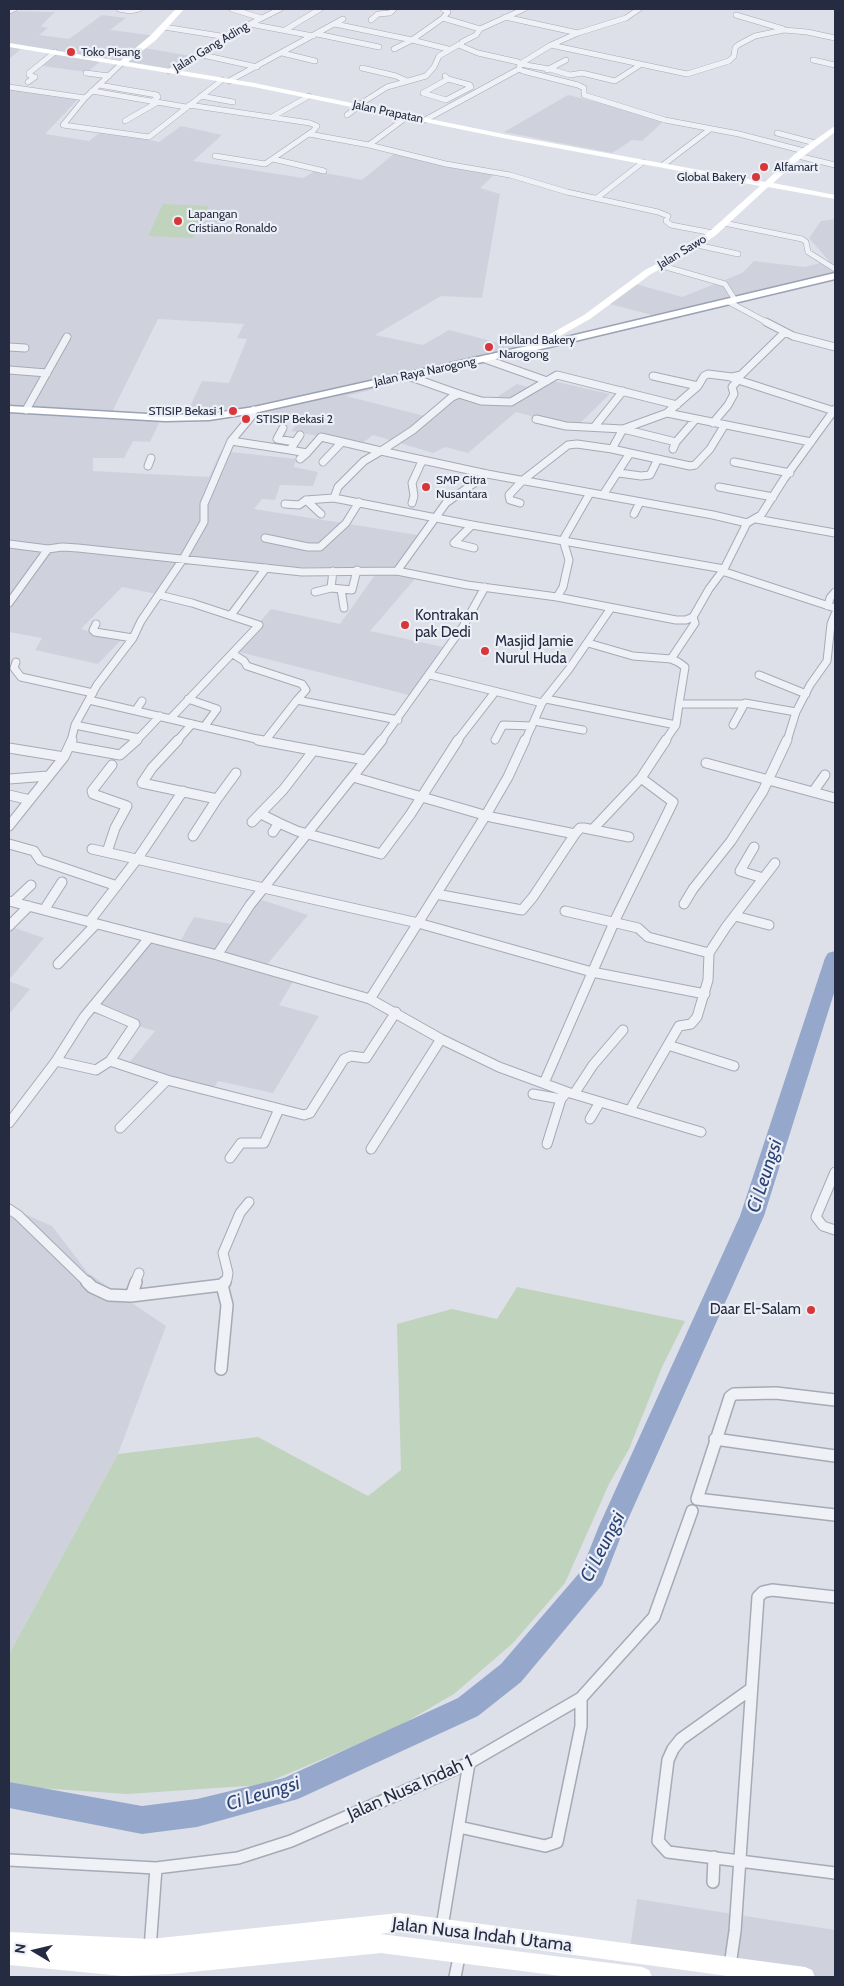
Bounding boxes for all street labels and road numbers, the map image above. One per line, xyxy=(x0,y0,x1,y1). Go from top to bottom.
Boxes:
street label: Jalan Gang Ading xyxy=(171,19,251,75)
street label: Jalan Prapatan xyxy=(351,97,425,127)
street label: Jalan Sawo xyxy=(655,232,709,272)
street label: Jalan Raya Narogong xyxy=(373,354,477,390)
street label: Jalan Nusa Indah 1 xyxy=(344,1751,476,1825)
street label: Jalan Nusa Indah Utama xyxy=(391,1913,573,1957)

